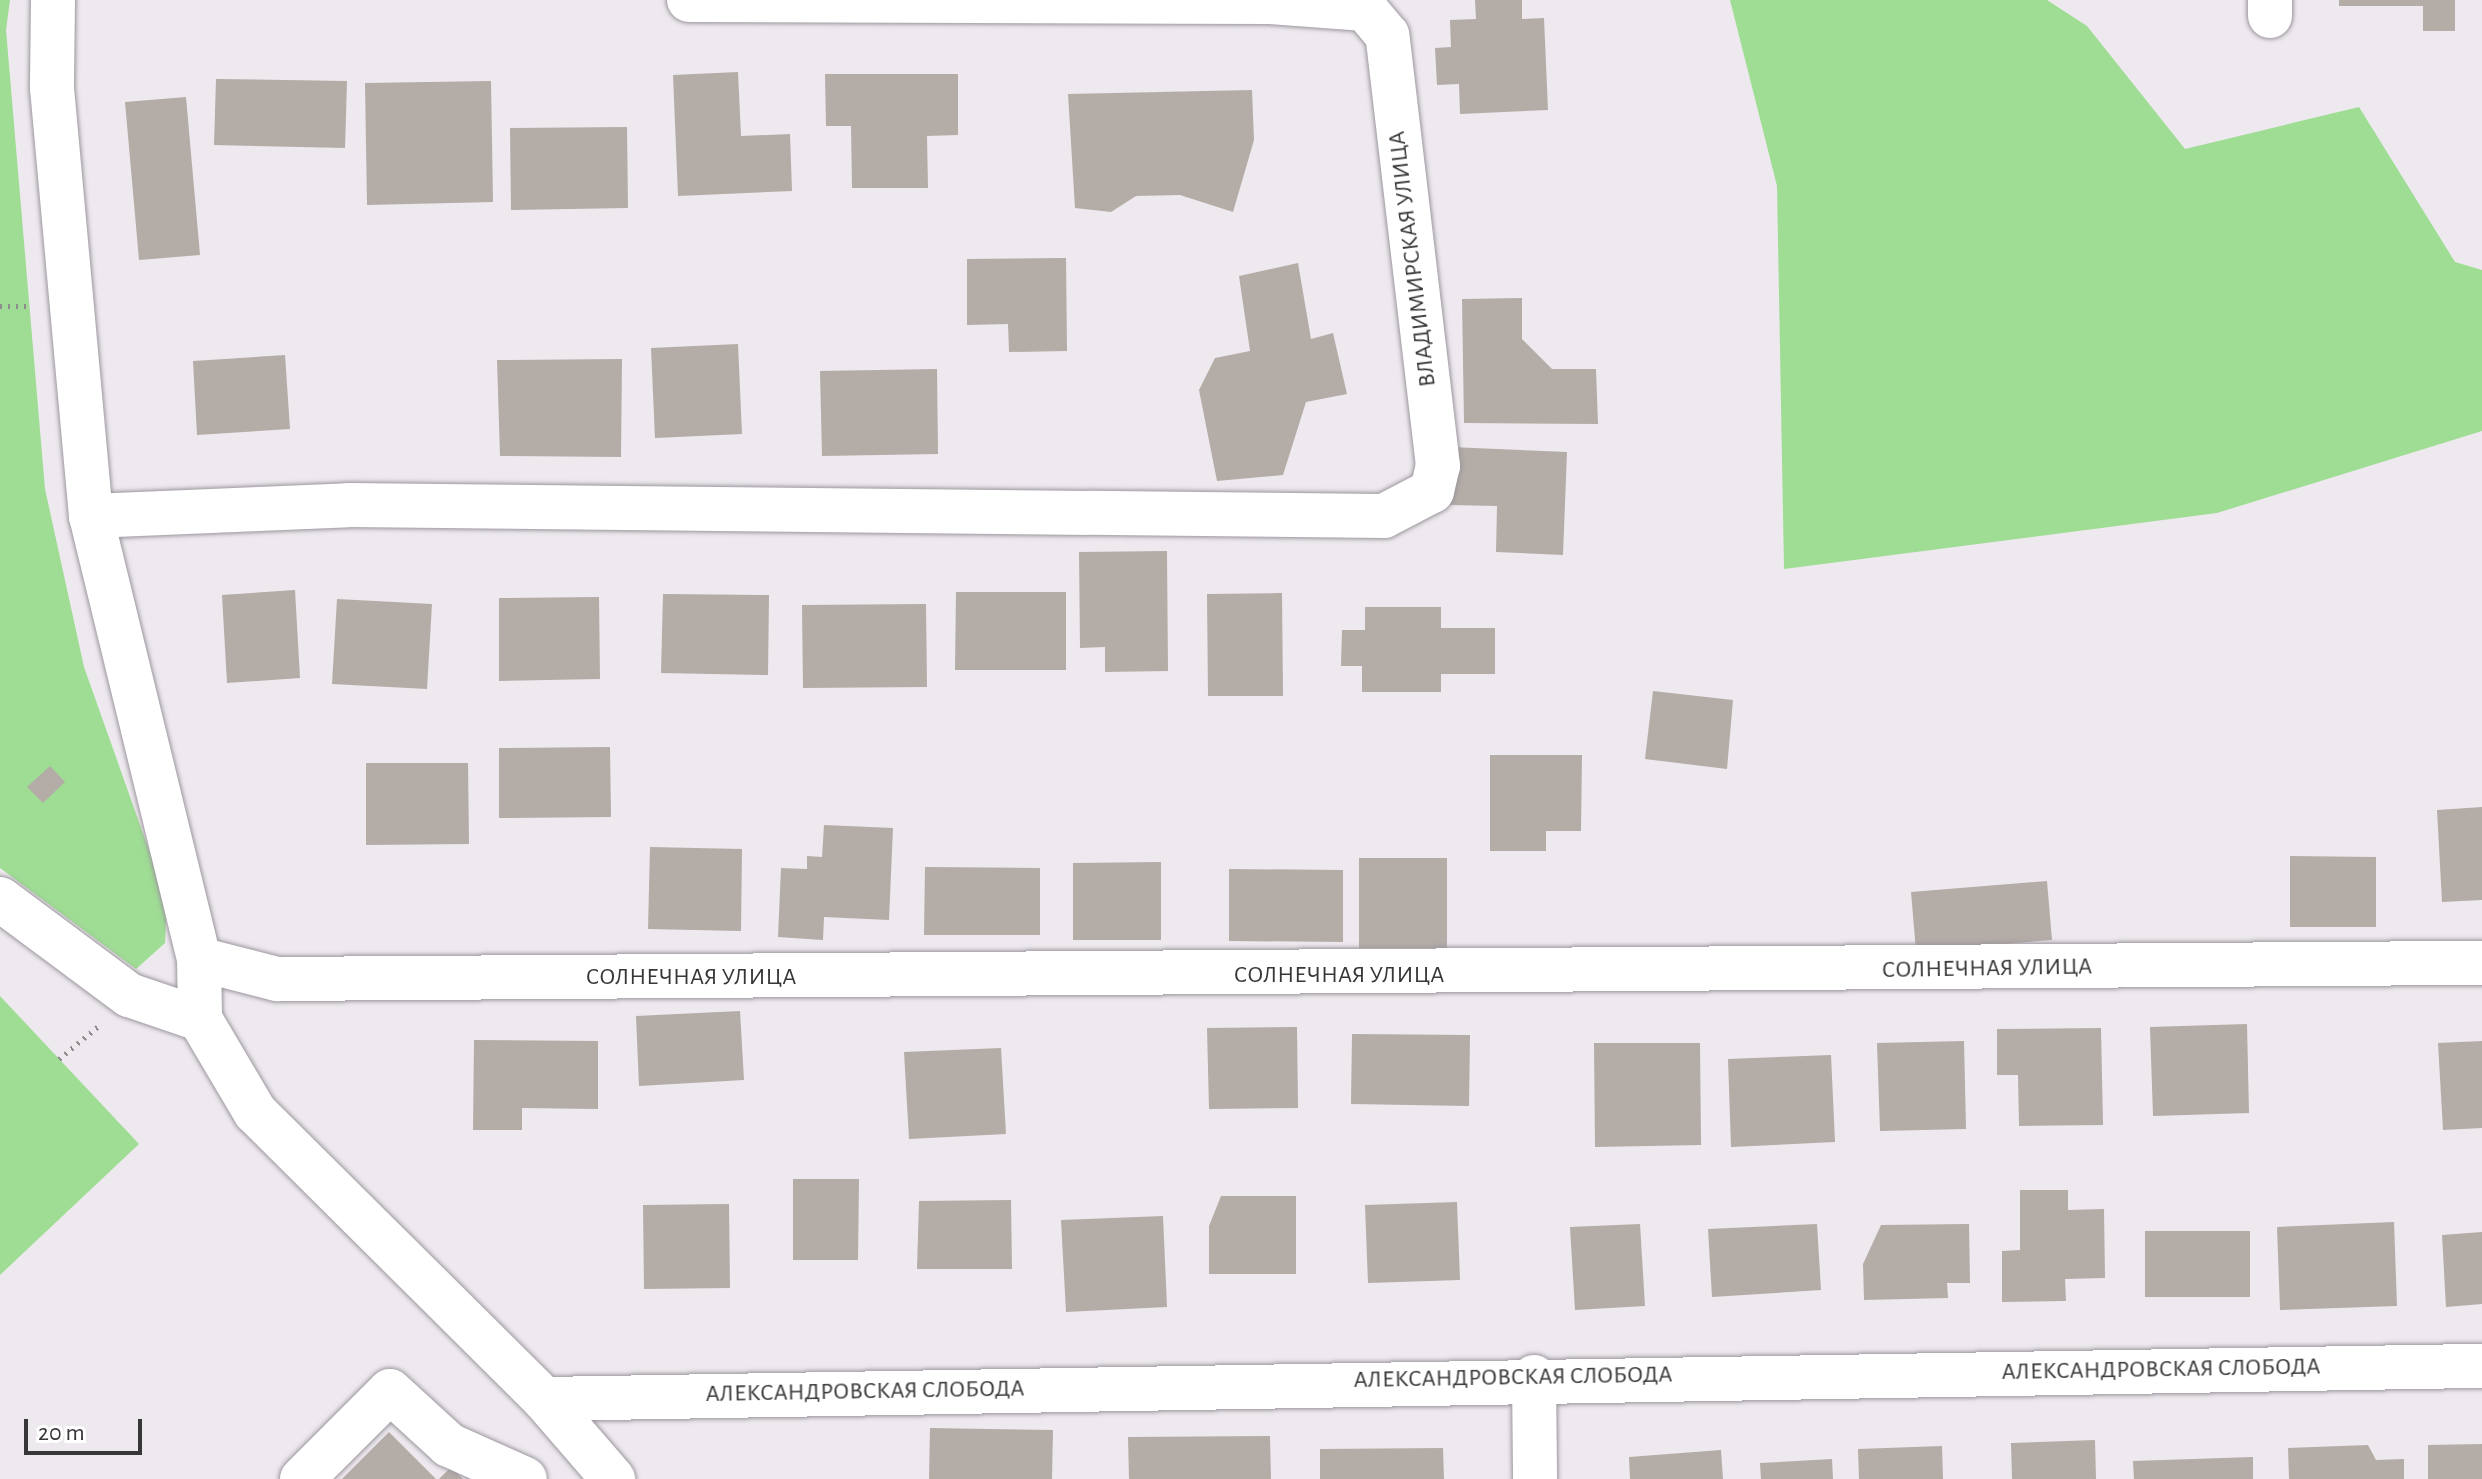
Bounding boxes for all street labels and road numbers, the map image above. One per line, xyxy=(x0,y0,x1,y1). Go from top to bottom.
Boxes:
street label: ВЛАДИМИРСКАЯ УЛИЦА xyxy=(1383,129,1443,389)
street label: СОЛНЕЧНАЯ УЛИЦА xyxy=(1882,953,2092,985)
street label: СОЛНЕЧНАЯ УЛИЦА xyxy=(1234,962,1444,990)
street label: СОЛНЕЧНАЯ УЛИЦА xyxy=(586,964,796,992)
street label: АЛЕКСАНДРОВСКАЯ СЛОБОДА xyxy=(2001,1353,2321,1387)
street label: АЛЕКСАНДРОВСКАЯ СЛОБОДА xyxy=(1353,1361,1673,1395)
street label: АЛЕКСАНДРОВСКАЯ СЛОБОДА xyxy=(705,1375,1025,1409)

